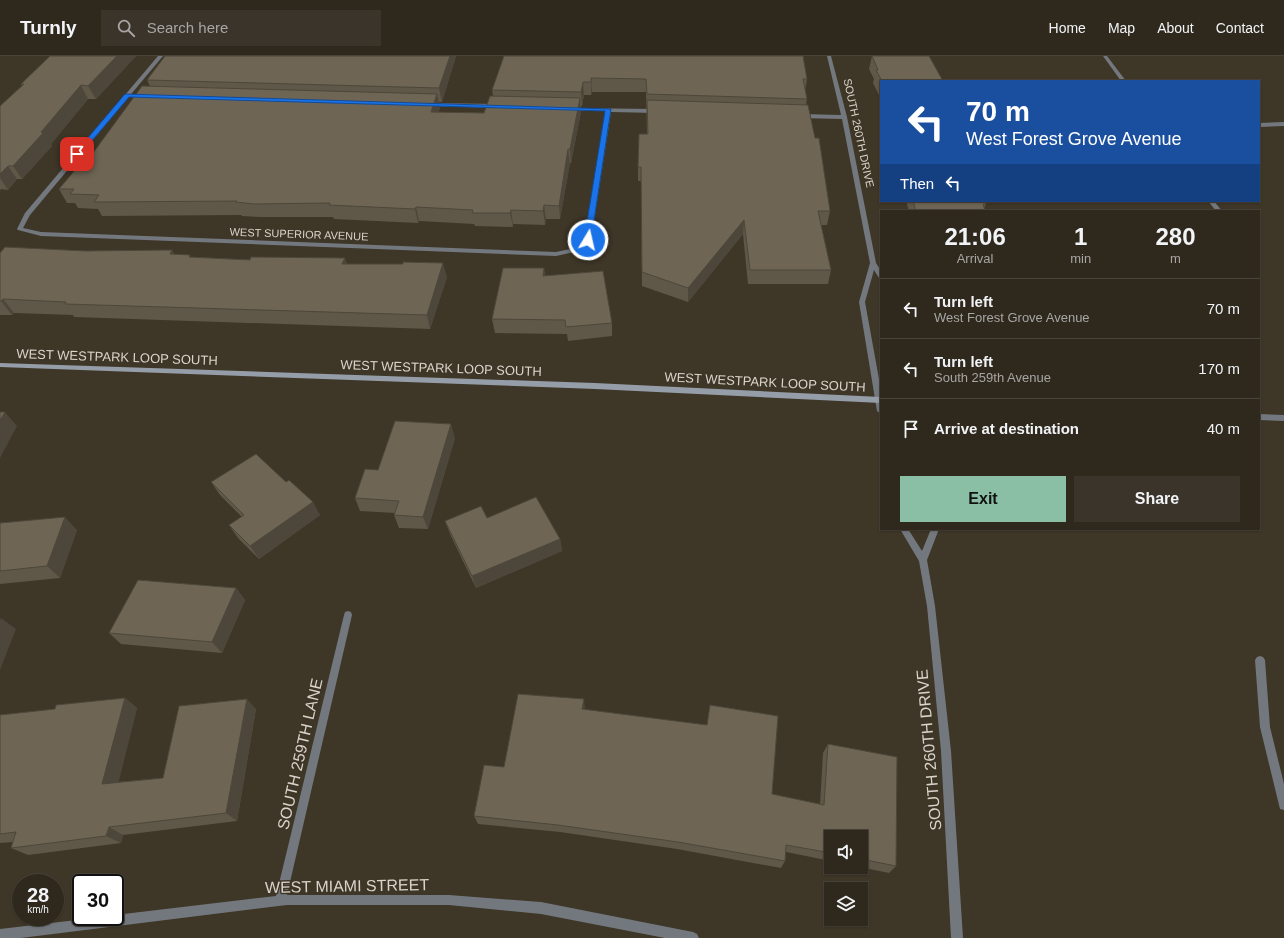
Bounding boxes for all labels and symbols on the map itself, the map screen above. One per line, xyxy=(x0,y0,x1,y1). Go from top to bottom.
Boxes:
street label: SOUTH 260TH DRIVE xyxy=(842,77,876,189)
pin xyxy=(60,137,94,171)
position arrow xyxy=(567,219,609,261)
street label: WEST SUPERIOR AVENUE xyxy=(229,226,369,242)
street label: WEST WESTPARK LOOP SOUTH xyxy=(16,346,218,368)
street label: WEST WESTPARK LOOP SOUTH xyxy=(340,357,542,379)
street label: WEST WESTPARK LOOP SOUTH xyxy=(664,369,866,395)
street label: SOUTH 260TH DRIVE xyxy=(913,669,945,831)
street label: SOUTH 259TH LANE xyxy=(274,677,326,831)
speed limit sign: 30 xyxy=(72,874,124,926)
street label: WEST MIAMI STREET xyxy=(265,876,429,896)

